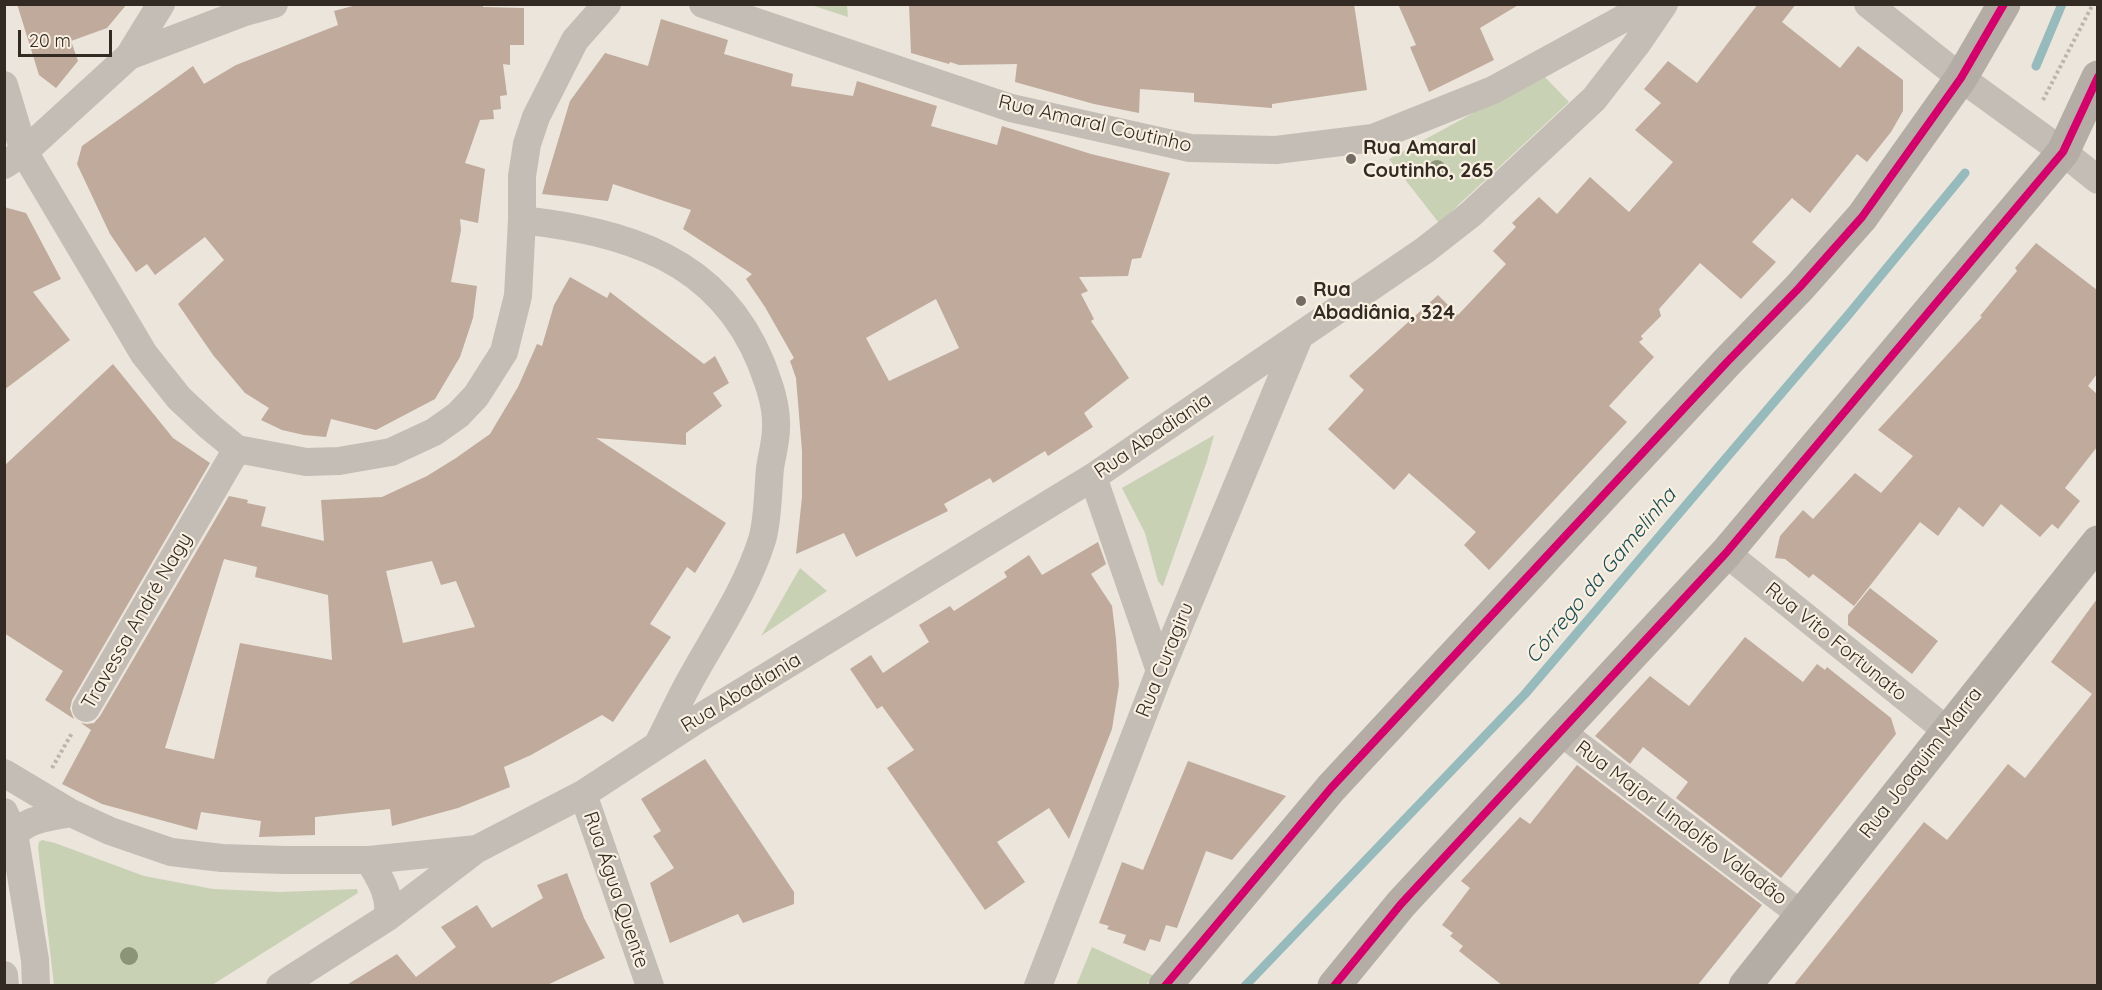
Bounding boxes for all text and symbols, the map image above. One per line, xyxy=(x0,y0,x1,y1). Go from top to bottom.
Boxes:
scale bar xyxy=(21,18,116,56)
text: 20 m xyxy=(29,29,71,52)
street label: Rua Amaral Coutinho xyxy=(996,90,1194,158)
place label: Rua Amaral Coutinho, 265 xyxy=(1363,136,1494,183)
marker: Rua Amaral Coutinho, 265 xyxy=(1344,152,1358,166)
place label: Rua Abadiânia, 324 xyxy=(1313,278,1455,325)
marker: Rua Abadiânia, 324 xyxy=(1294,294,1308,308)
street label: Rua Abadiania xyxy=(1090,388,1216,484)
water label: Córrego da Gamelinha xyxy=(1520,483,1682,669)
street label: Travessa André Nagy xyxy=(77,529,197,713)
street label: Rua Vito Fortunato xyxy=(1760,577,1912,707)
street label: Rua Curagiru xyxy=(1131,599,1199,721)
street label: Rua Abadiania xyxy=(677,648,805,738)
street label: Rua Joaquim Marra xyxy=(1855,683,1987,843)
street label: Rua Major Lindolfo Valadão xyxy=(1570,736,1792,910)
street label: Rua Água Quente xyxy=(578,809,654,971)

